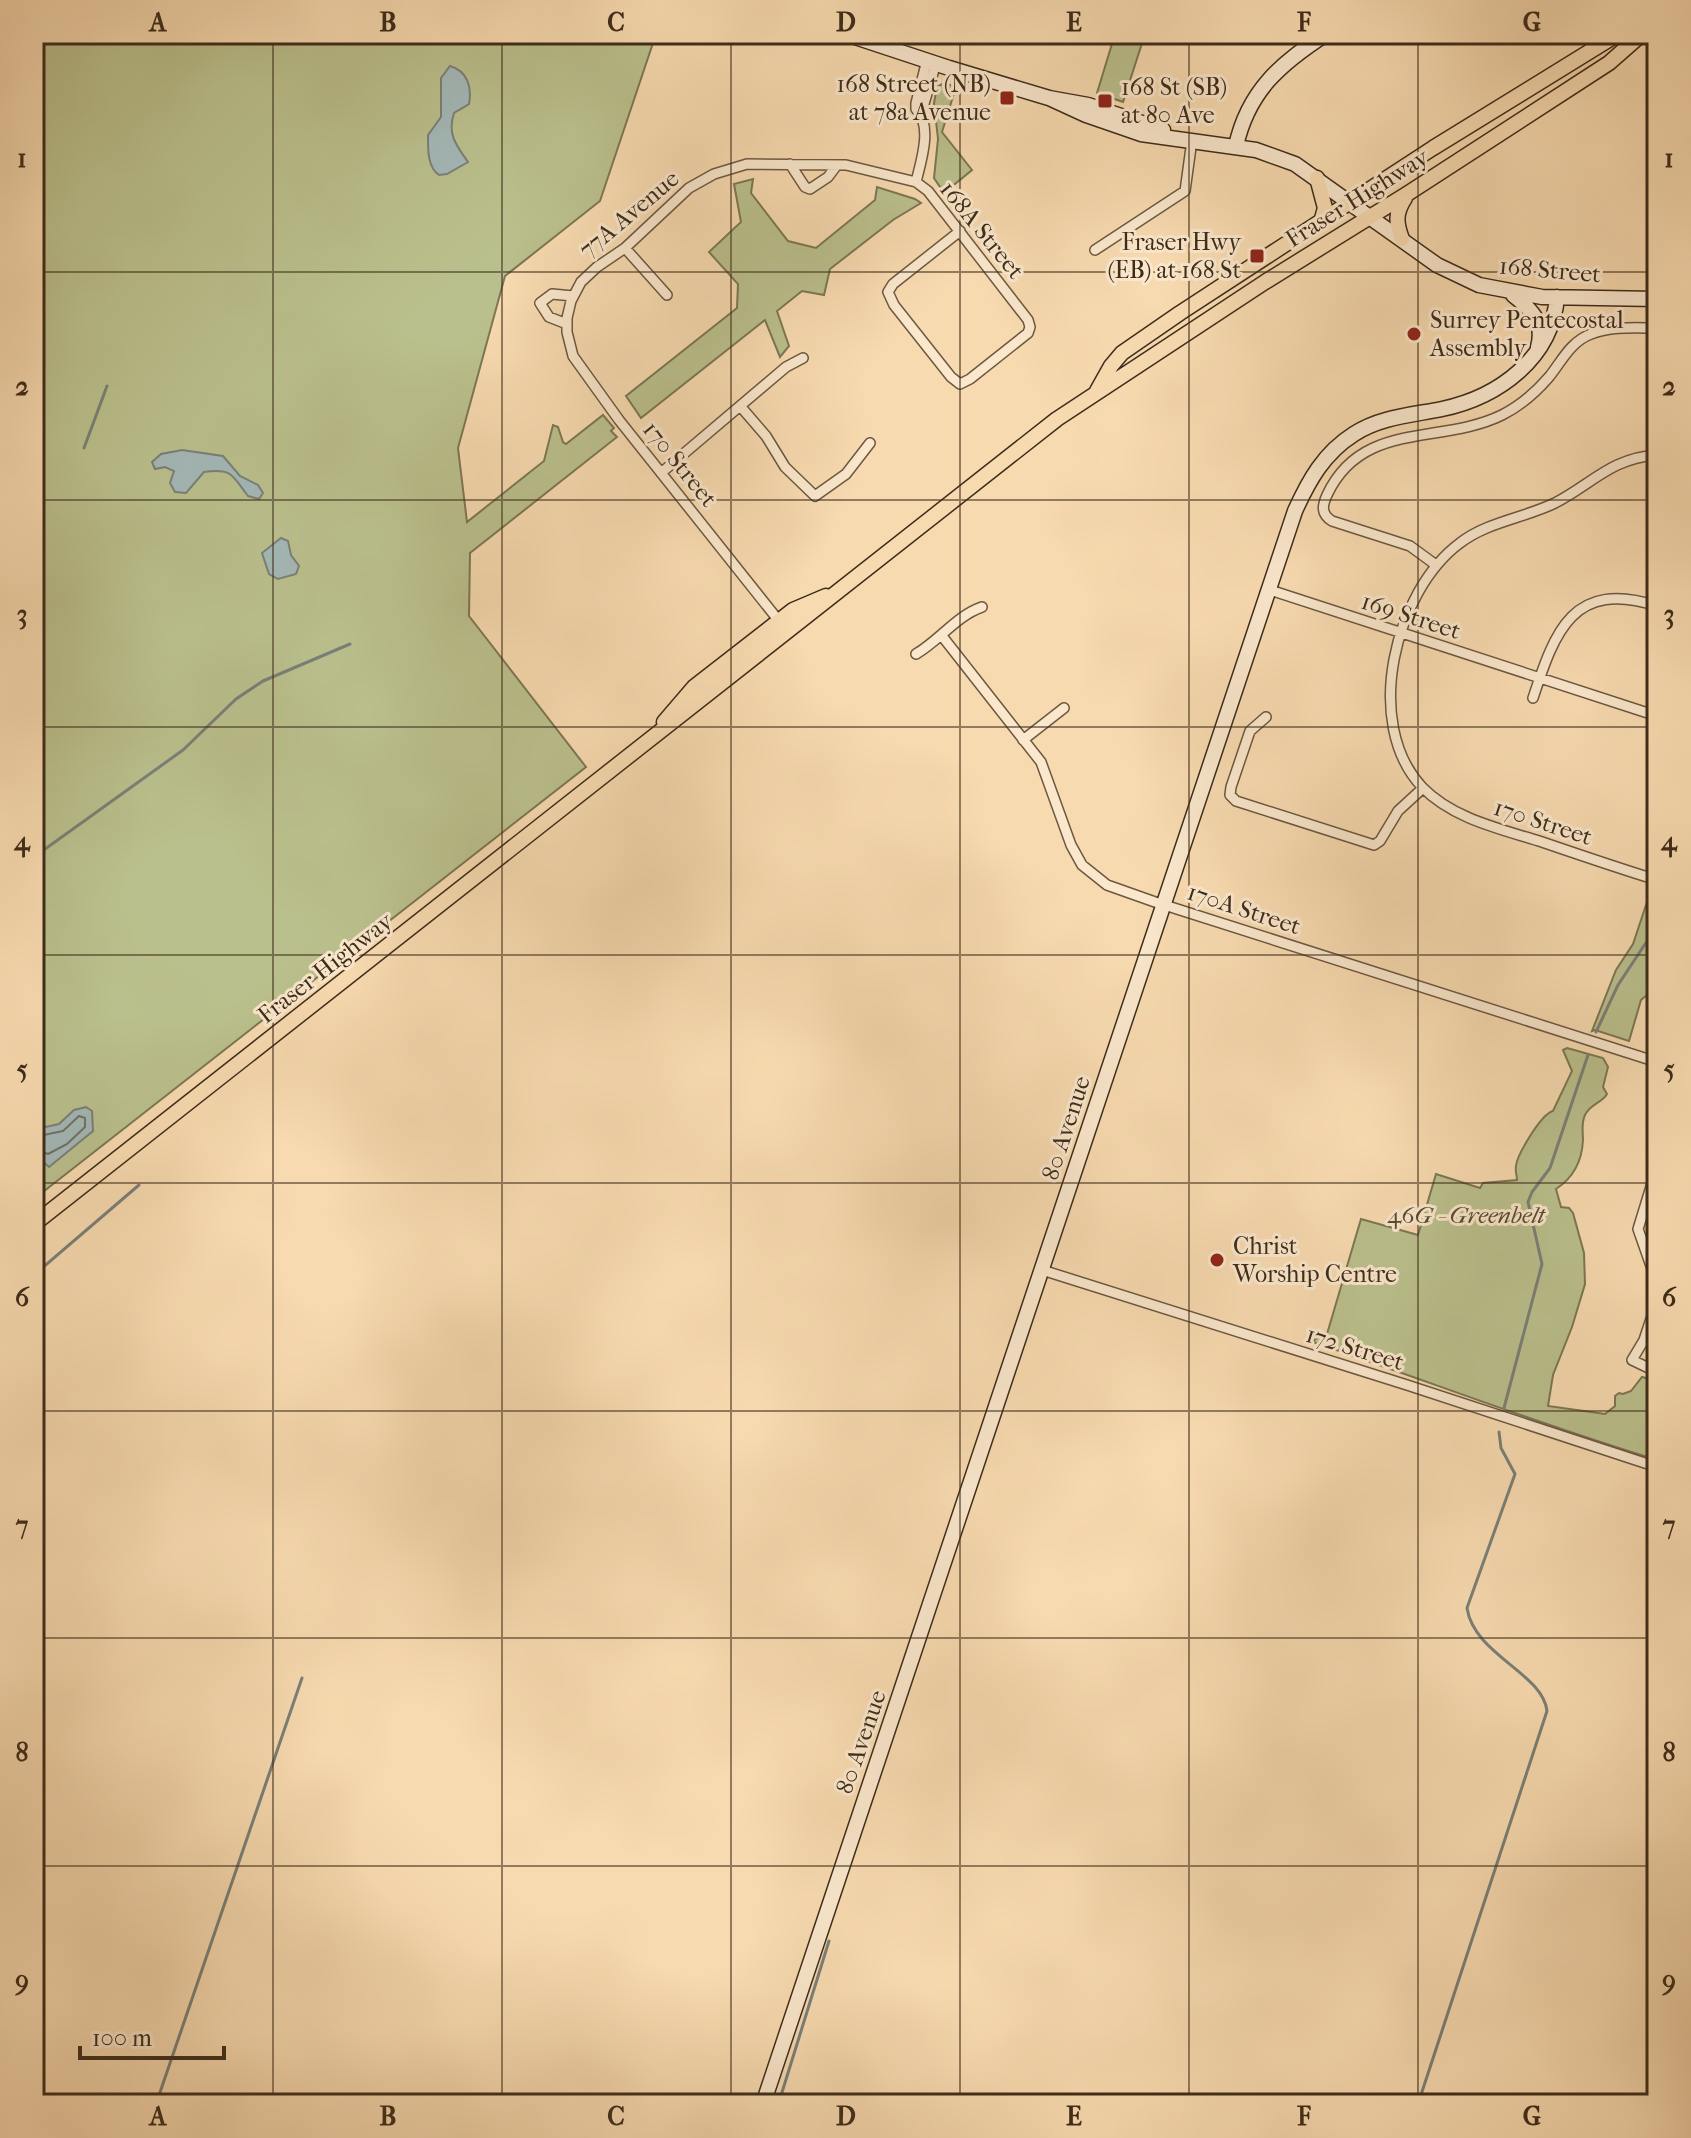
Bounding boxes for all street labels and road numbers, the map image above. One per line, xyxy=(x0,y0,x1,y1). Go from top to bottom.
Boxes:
street label: Fraser Highway xyxy=(1280,142,1435,253)
street label: 77A Avenue xyxy=(574,164,685,264)
street label: 168A Street xyxy=(934,176,1030,285)
street label: 168 Street xyxy=(1498,252,1602,288)
street label: 170 Street xyxy=(637,416,723,513)
street label: 169 Street xyxy=(1358,587,1464,645)
street label: 170 Street xyxy=(1490,793,1596,851)
street label: 170A Street xyxy=(1184,878,1305,941)
street label: Fraser Highway xyxy=(252,906,399,1029)
street label: 80 Avenue xyxy=(1036,1072,1096,1184)
street label: 172 Street xyxy=(1303,1320,1408,1376)
street label: 80 Avenue xyxy=(830,1686,892,1798)

